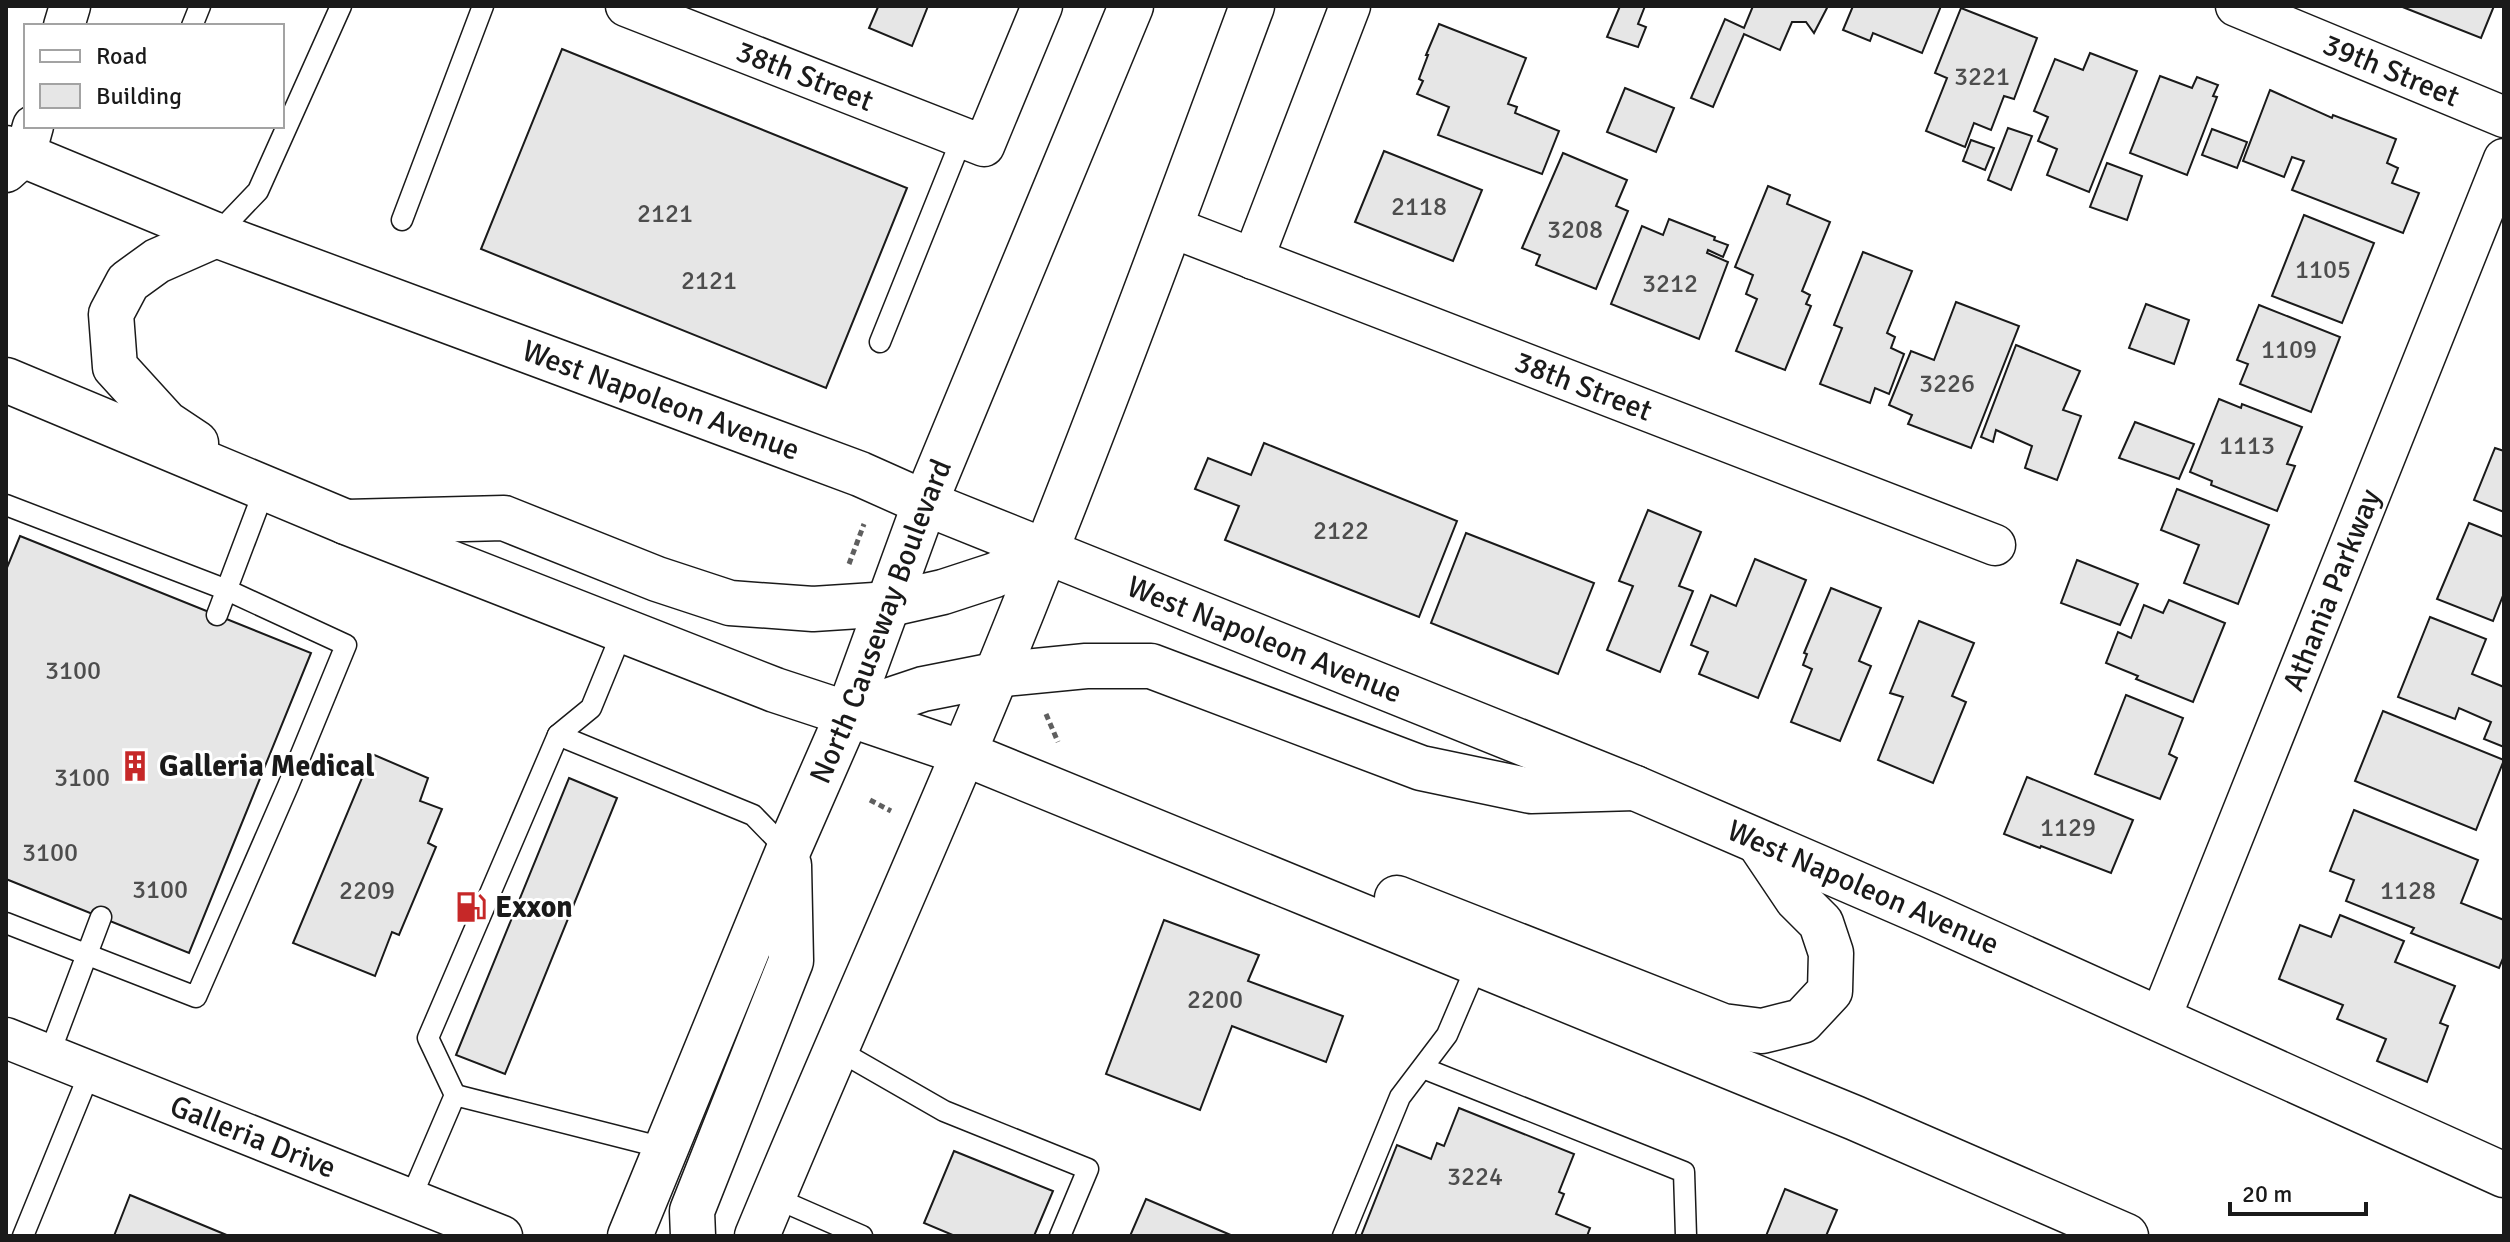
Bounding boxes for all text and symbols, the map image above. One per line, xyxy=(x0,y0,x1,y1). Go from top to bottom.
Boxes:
legend xyxy=(24,24,284,128)
street label: 39th Street xyxy=(2317,26,2465,115)
street label: 38th Street xyxy=(731,33,878,120)
text: Road xyxy=(96,41,147,71)
house number: 3221 xyxy=(1954,61,2010,93)
text: Building xyxy=(96,81,182,111)
house number: 2118 xyxy=(1391,191,1447,223)
house number: 2121 xyxy=(637,198,693,230)
house number: 3208 xyxy=(1547,214,1603,246)
house number: 1105 xyxy=(2295,254,2351,286)
house number: 2121 xyxy=(681,265,737,297)
house number: 3212 xyxy=(1642,268,1698,300)
street label: West Napoleon Avenue xyxy=(517,332,805,469)
house number: 1109 xyxy=(2261,334,2317,366)
street label: 38th Street xyxy=(1509,343,1657,430)
house number: 3226 xyxy=(1919,368,1975,400)
house number: 1113 xyxy=(2219,430,2275,462)
street label: North Causeway Boulevard xyxy=(802,454,960,789)
street label: Athania Parkway xyxy=(2275,484,2389,697)
house number: 2122 xyxy=(1313,515,1369,547)
street label: West Napoleon Avenue xyxy=(1122,568,1407,711)
house number: 3100 xyxy=(45,655,101,687)
place label: Galleria Medical xyxy=(159,748,375,785)
building icon: Galleria Medical xyxy=(118,749,152,783)
house number: 3100 xyxy=(54,762,110,794)
street label: West Napoleon Avenue xyxy=(1722,812,2005,963)
house number: 1129 xyxy=(2040,812,2096,844)
house number: 3100 xyxy=(22,837,78,869)
house number: 3100 xyxy=(132,874,188,906)
house number: 2209 xyxy=(339,875,395,907)
house number: 1128 xyxy=(2380,875,2436,907)
place label: Exxon xyxy=(495,889,573,926)
fuel station icon: Exxon xyxy=(454,890,488,924)
house number: 2200 xyxy=(1187,984,1243,1016)
street label: Galleria Drive xyxy=(165,1087,341,1187)
house number: 3224 xyxy=(1447,1161,1503,1193)
scale bar xyxy=(2230,1166,2366,1216)
text: 20 m xyxy=(2242,1179,2292,1209)

